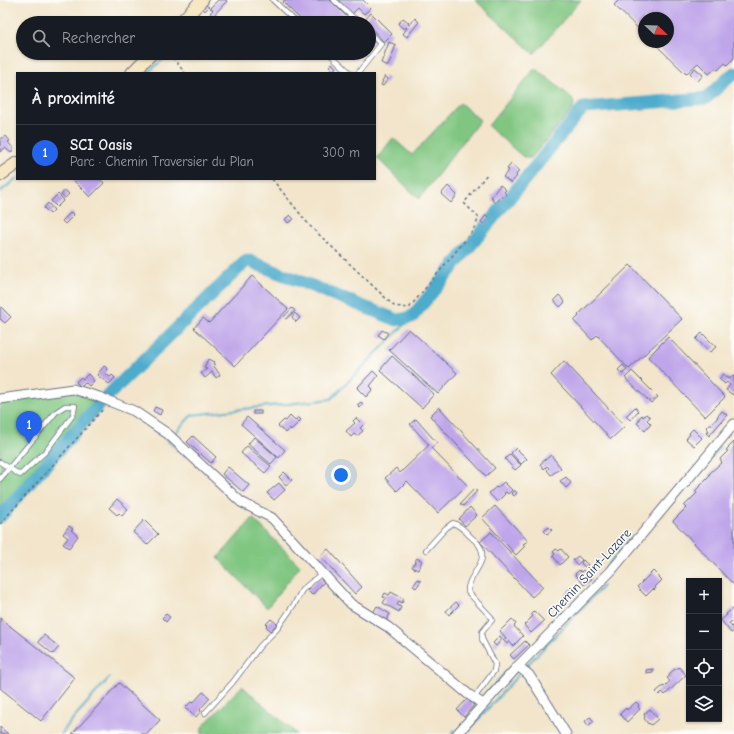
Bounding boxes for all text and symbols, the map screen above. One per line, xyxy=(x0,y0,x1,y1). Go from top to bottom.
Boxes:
north arrow xyxy=(638,12,674,48)
search box xyxy=(16,16,376,60)
icon: search xyxy=(30,27,52,49)
text: Rechercher xyxy=(62,29,135,47)
text: À proximité xyxy=(32,89,115,108)
text: SCI Oasis xyxy=(70,136,132,154)
text: 1 xyxy=(42,145,48,160)
text: 300 m xyxy=(322,145,360,160)
text: Parc · Chemin Traversier du Plan xyxy=(70,154,254,169)
pin: 1 xyxy=(16,411,42,444)
your location xyxy=(331,465,351,485)
street label: Chemin Saint-Lazare xyxy=(544,525,634,621)
map controls xyxy=(686,578,722,722)
button: + xyxy=(686,578,722,614)
button: − xyxy=(686,614,722,650)
button: locate xyxy=(686,650,722,686)
button: layers xyxy=(686,686,722,722)

